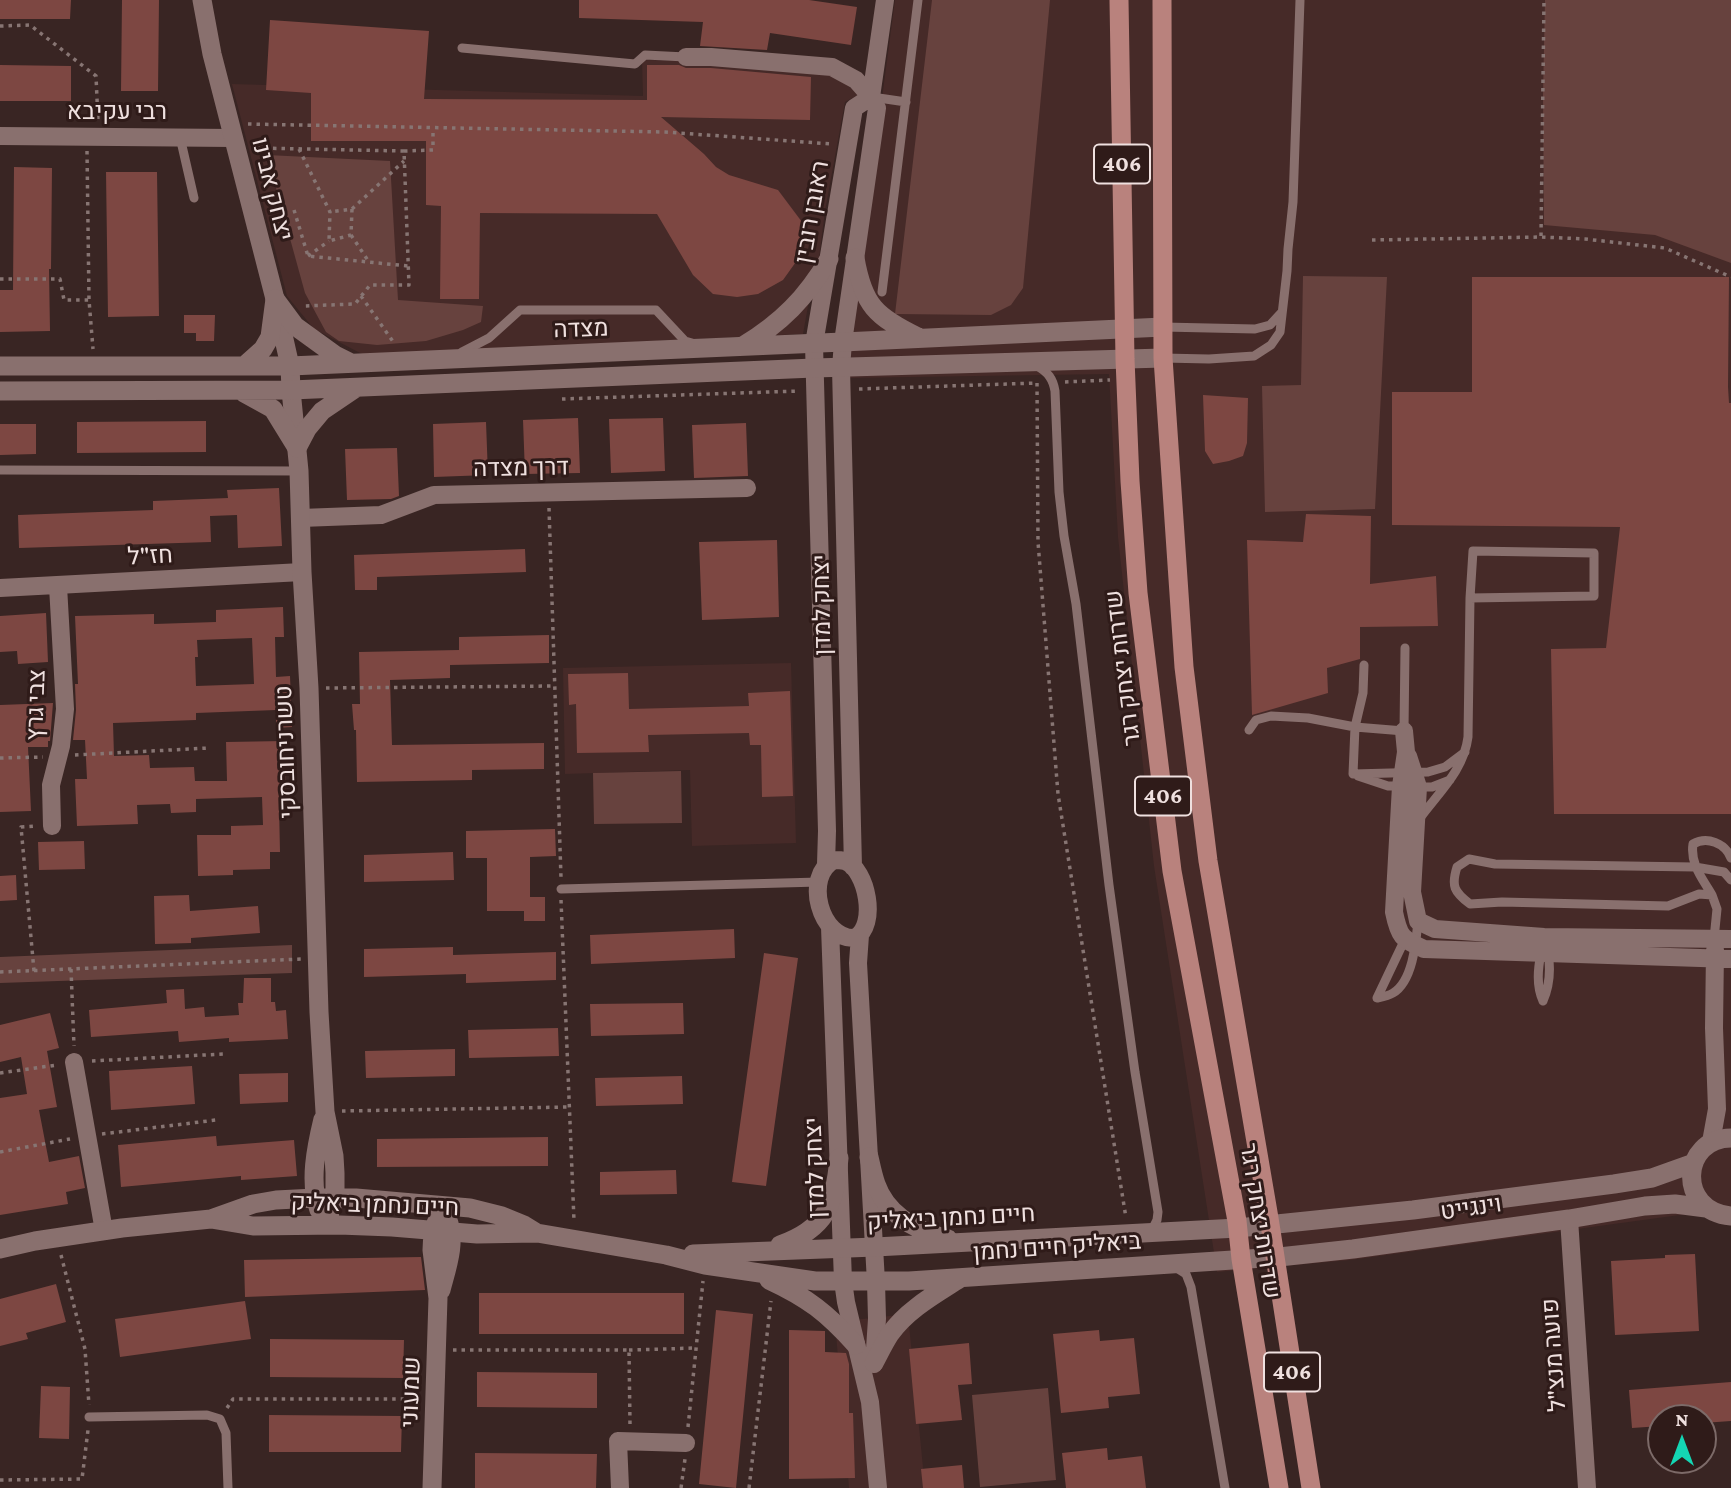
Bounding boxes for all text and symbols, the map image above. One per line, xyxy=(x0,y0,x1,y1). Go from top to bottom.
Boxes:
street label: רבי עקיבא xyxy=(67,98,167,126)
street label: יצחק אבינו xyxy=(245,134,299,244)
road number: 406 xyxy=(1094,144,1150,183)
street label: ראובן רובין xyxy=(789,158,835,266)
street label: מצדה xyxy=(553,314,609,344)
street label: דרך מצדה xyxy=(473,453,569,483)
street label: חז"ל xyxy=(127,540,173,572)
street label: יצחק למדן xyxy=(807,554,837,656)
street label: שדרות יצחק רגר xyxy=(1099,588,1147,748)
street label: צבי גרץ xyxy=(20,669,52,741)
street label: טשרניחובסקי xyxy=(269,685,303,819)
road number: 406 xyxy=(1135,776,1191,816)
street label: יצחק למדן xyxy=(799,1117,831,1219)
street label: שדרות יצחק רגר xyxy=(1233,1141,1287,1301)
street label: חיים נחמן ביאליק xyxy=(290,1188,460,1222)
street label: וינגייט xyxy=(1439,1189,1503,1227)
street label: חיים נחמן ביאליק xyxy=(866,1199,1036,1237)
street label: ביאליק חיים נחמן xyxy=(972,1227,1142,1267)
street label: פועה מנצ"ל xyxy=(1536,1297,1572,1413)
road number: 406 xyxy=(1264,1352,1320,1392)
street label: שמעוני xyxy=(395,1356,427,1428)
north arrow xyxy=(1647,1404,1717,1474)
text: N xyxy=(1676,1409,1688,1430)

